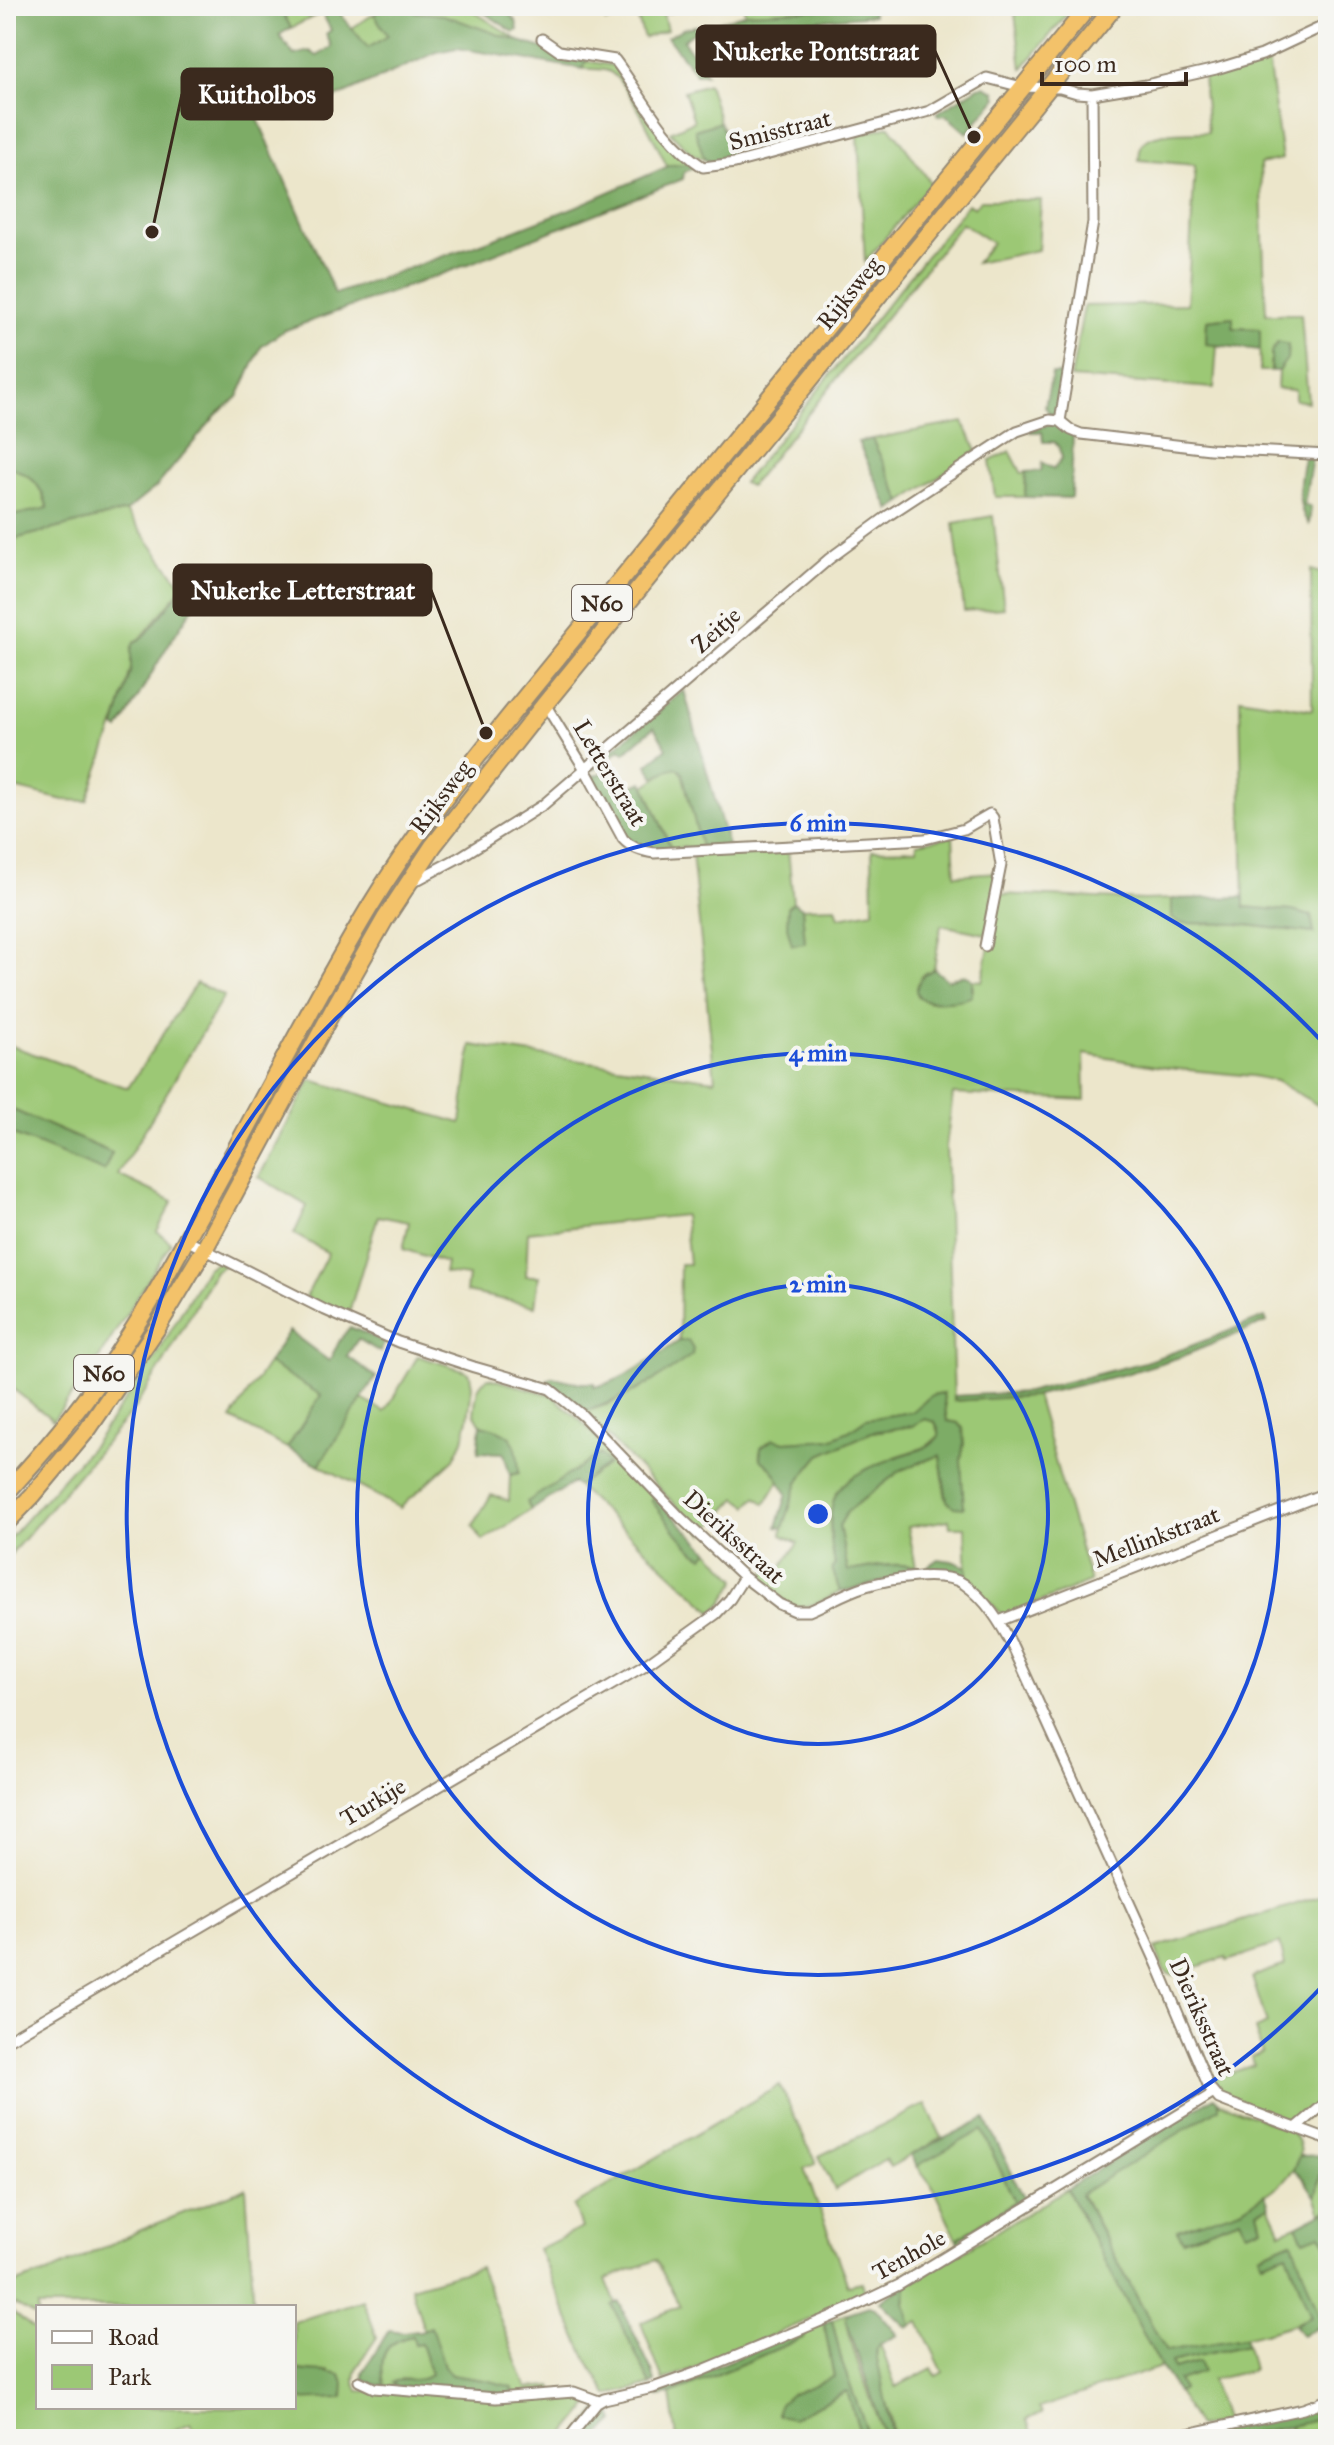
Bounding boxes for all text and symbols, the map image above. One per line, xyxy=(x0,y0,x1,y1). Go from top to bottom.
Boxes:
callout: Nukerke Pontstraat xyxy=(697,26,935,76)
text: Nukerke Pontstraat xyxy=(713,35,920,67)
scale bar xyxy=(1042,36,1186,86)
text: 100 m xyxy=(1054,49,1117,79)
callout: Kuitholbos xyxy=(182,69,332,119)
text: Kuitholbos xyxy=(198,78,317,110)
street label: Smisstraat xyxy=(726,103,835,157)
street label: Rijksweg xyxy=(810,250,888,336)
callout: Nukerke Letterstraat xyxy=(174,565,431,615)
text: Nukerke Letterstraat xyxy=(191,574,416,606)
road number: N60 xyxy=(572,585,632,621)
street label: Zeitje xyxy=(685,600,747,660)
street label: Letterstraat xyxy=(567,714,654,832)
street label: Rijksweg xyxy=(403,753,479,840)
text: 6 min xyxy=(789,808,847,838)
text: 4 min xyxy=(789,1038,847,1068)
text: 2 min xyxy=(790,1269,846,1299)
road number: N60 xyxy=(74,1355,134,1391)
street label: Dieriksstraat xyxy=(677,1484,791,1591)
street label: Mellinkstraat xyxy=(1088,1499,1224,1575)
centre of rings xyxy=(804,1500,832,1528)
street label: Turkije xyxy=(335,1771,411,1833)
street label: Dieriksstraat xyxy=(1163,1953,1242,2081)
street label: Tenhole xyxy=(867,2223,951,2287)
legend xyxy=(36,2305,296,2409)
text: Road xyxy=(108,2322,159,2352)
text: Park xyxy=(108,2362,152,2392)

